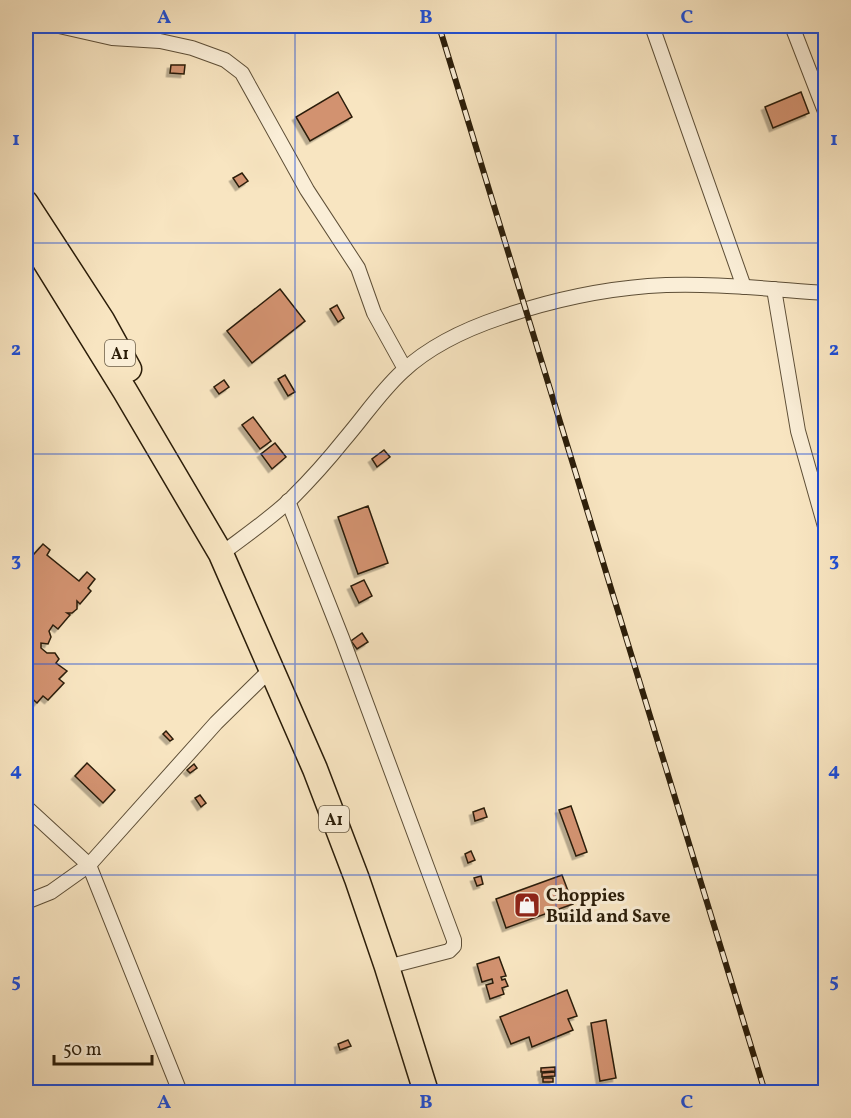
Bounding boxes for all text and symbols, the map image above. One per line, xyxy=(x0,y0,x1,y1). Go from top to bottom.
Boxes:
text: A xyxy=(157,4,171,32)
text: B xyxy=(419,4,433,32)
text: C xyxy=(681,4,694,32)
text: 1 xyxy=(12,126,20,154)
text: 1 xyxy=(830,126,838,154)
text: 2 xyxy=(11,336,21,364)
text: 2 xyxy=(829,336,839,364)
road number: A1 xyxy=(105,340,135,366)
text: 3 xyxy=(11,547,21,575)
text: 3 xyxy=(829,547,839,575)
text: 4 xyxy=(10,757,22,785)
text: 4 xyxy=(828,757,840,785)
road number: A1 xyxy=(319,806,349,832)
place label: Choppies Build and Save xyxy=(546,884,670,930)
shop icon: Choppies Build and Save xyxy=(512,890,542,920)
text: 5 xyxy=(11,968,21,996)
text: 5 xyxy=(829,968,839,996)
scale bar xyxy=(54,1028,152,1066)
text: 50 m xyxy=(63,1038,102,1063)
text: A xyxy=(157,1089,171,1117)
text: B xyxy=(419,1089,433,1117)
text: C xyxy=(681,1089,694,1117)

